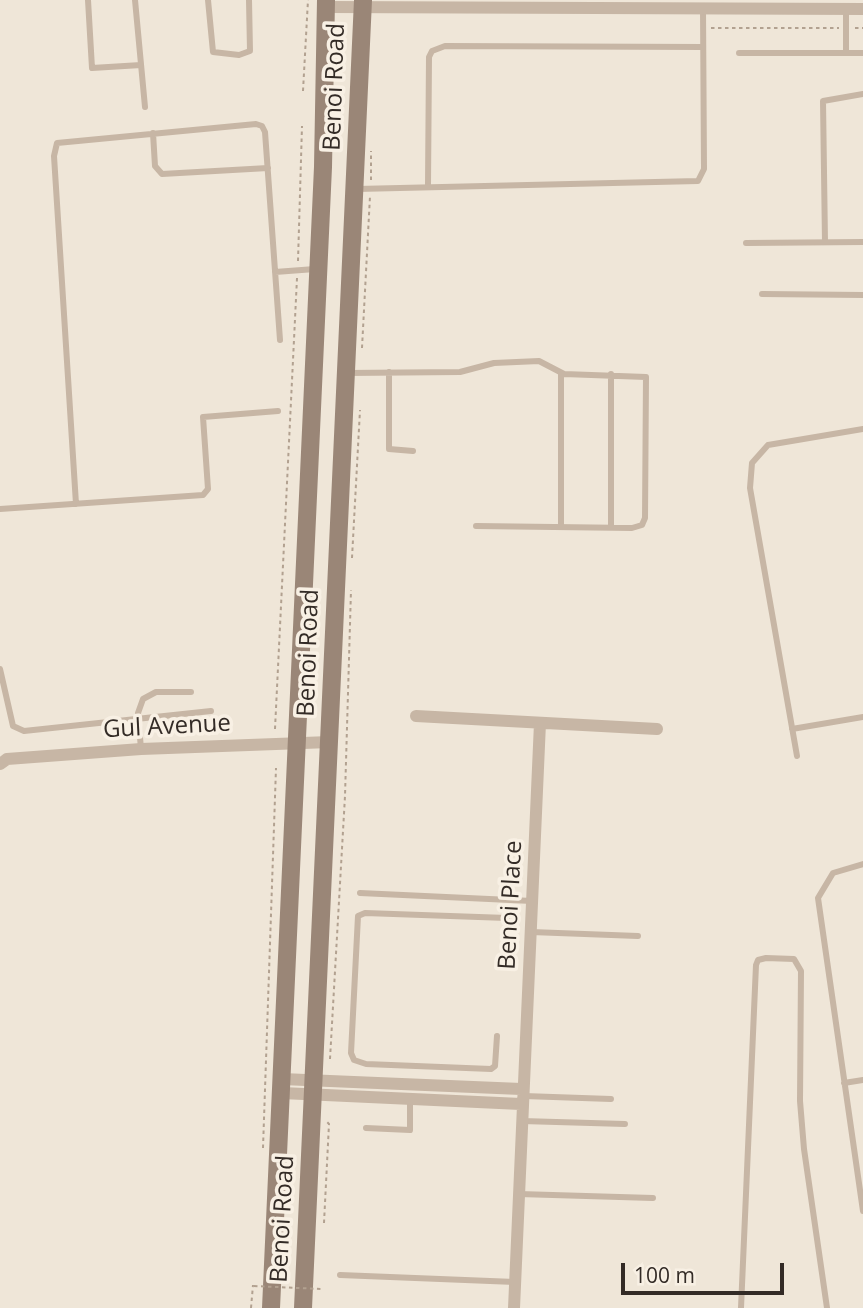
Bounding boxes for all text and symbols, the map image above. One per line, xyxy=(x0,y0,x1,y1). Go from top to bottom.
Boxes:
street label: Benoi Road xyxy=(318,23,352,151)
street label: Benoi Road xyxy=(292,589,326,717)
street label: Gul Avenue xyxy=(102,709,232,745)
street label: Benoi Place xyxy=(493,840,529,970)
street label: Benoi Road xyxy=(265,1154,301,1284)
scale bar xyxy=(625,1248,788,1292)
text: 100 m xyxy=(634,1261,695,1289)

